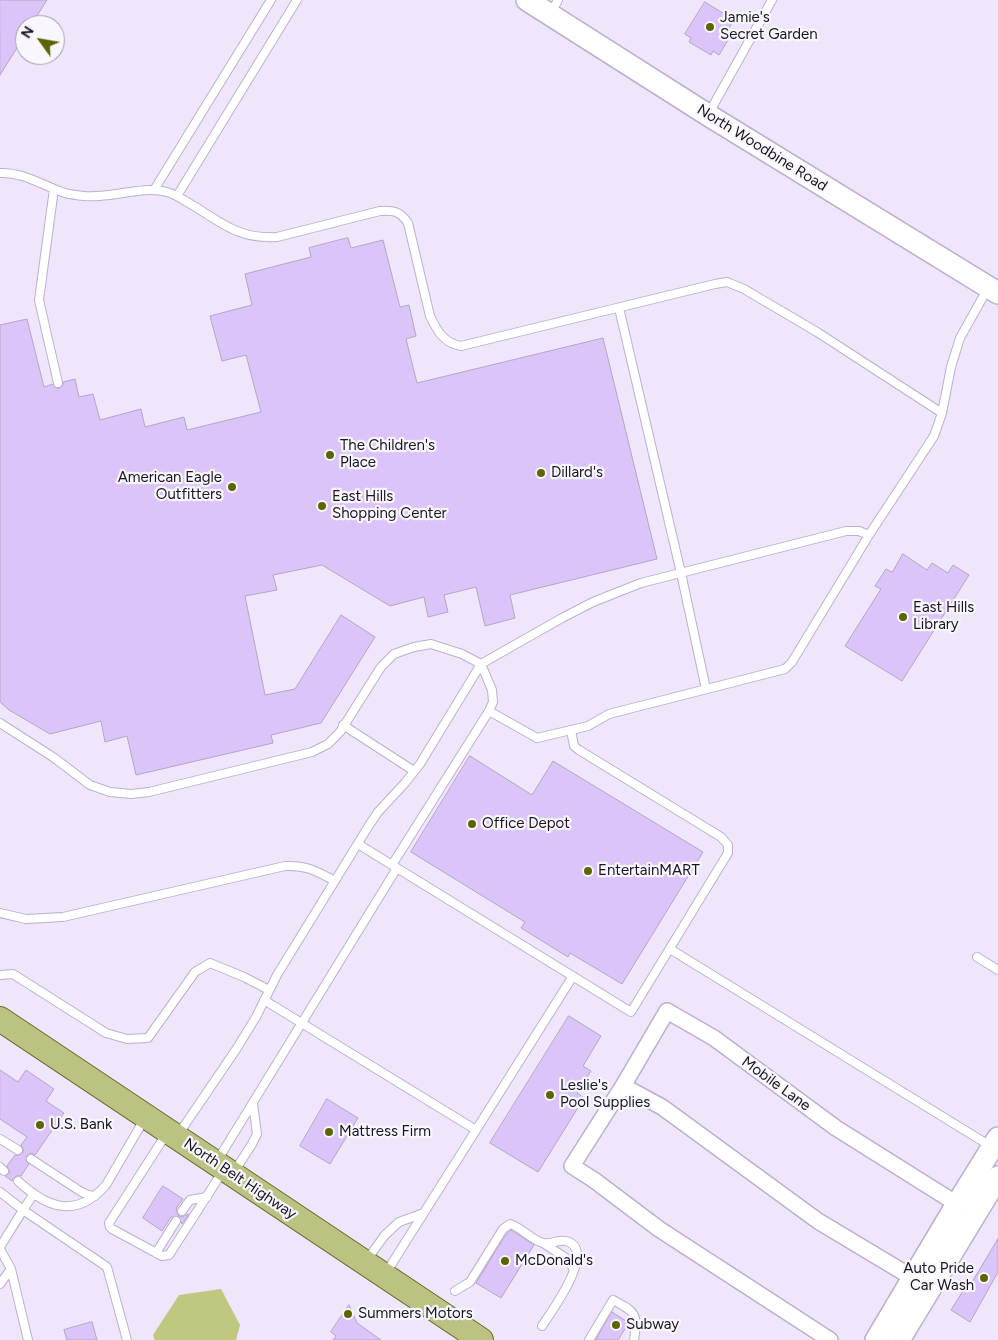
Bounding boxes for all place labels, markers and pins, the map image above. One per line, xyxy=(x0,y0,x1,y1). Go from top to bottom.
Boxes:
place label: Jamie's Secret Garden xyxy=(720,9,818,44)
marker: Jamie's Secret Garden xyxy=(704,21,716,33)
place label: The Children's Place xyxy=(340,437,435,472)
marker: The Children's Place xyxy=(324,449,336,461)
place label: Dillard's xyxy=(551,464,603,482)
marker: Dillard's xyxy=(535,467,547,479)
place label: American Eagle Outfitters xyxy=(118,469,222,504)
marker: American Eagle Outfitters xyxy=(226,481,238,493)
place label: East Hills Shopping Center xyxy=(332,488,447,523)
marker: East Hills Shopping Center xyxy=(316,500,328,512)
place label: East Hills Library xyxy=(913,599,974,634)
marker: East Hills Library xyxy=(897,611,909,623)
place label: Office Depot xyxy=(482,815,570,833)
marker: Office Depot xyxy=(466,818,478,830)
place label: EntertainMART xyxy=(598,862,700,880)
marker: EntertainMART xyxy=(582,865,594,877)
place label: Leslie's Pool Supplies xyxy=(560,1077,650,1112)
marker: Leslie's Pool Supplies xyxy=(544,1089,556,1101)
place label: U.S. Bank xyxy=(50,1116,112,1134)
marker: U.S. Bank xyxy=(34,1119,46,1131)
place label: Mattress Firm xyxy=(339,1123,431,1141)
marker: Mattress Firm xyxy=(323,1126,335,1138)
place label: McDonald's xyxy=(515,1252,593,1270)
marker: McDonald's xyxy=(499,1255,511,1267)
place label: Auto Pride Car Wash xyxy=(903,1260,974,1295)
marker: Auto Pride Car Wash xyxy=(978,1272,990,1284)
place label: Summers Motors xyxy=(358,1305,473,1323)
marker: Summers Motors xyxy=(342,1308,354,1320)
place label: Subway xyxy=(626,1316,679,1334)
marker: Subway xyxy=(610,1319,622,1331)

